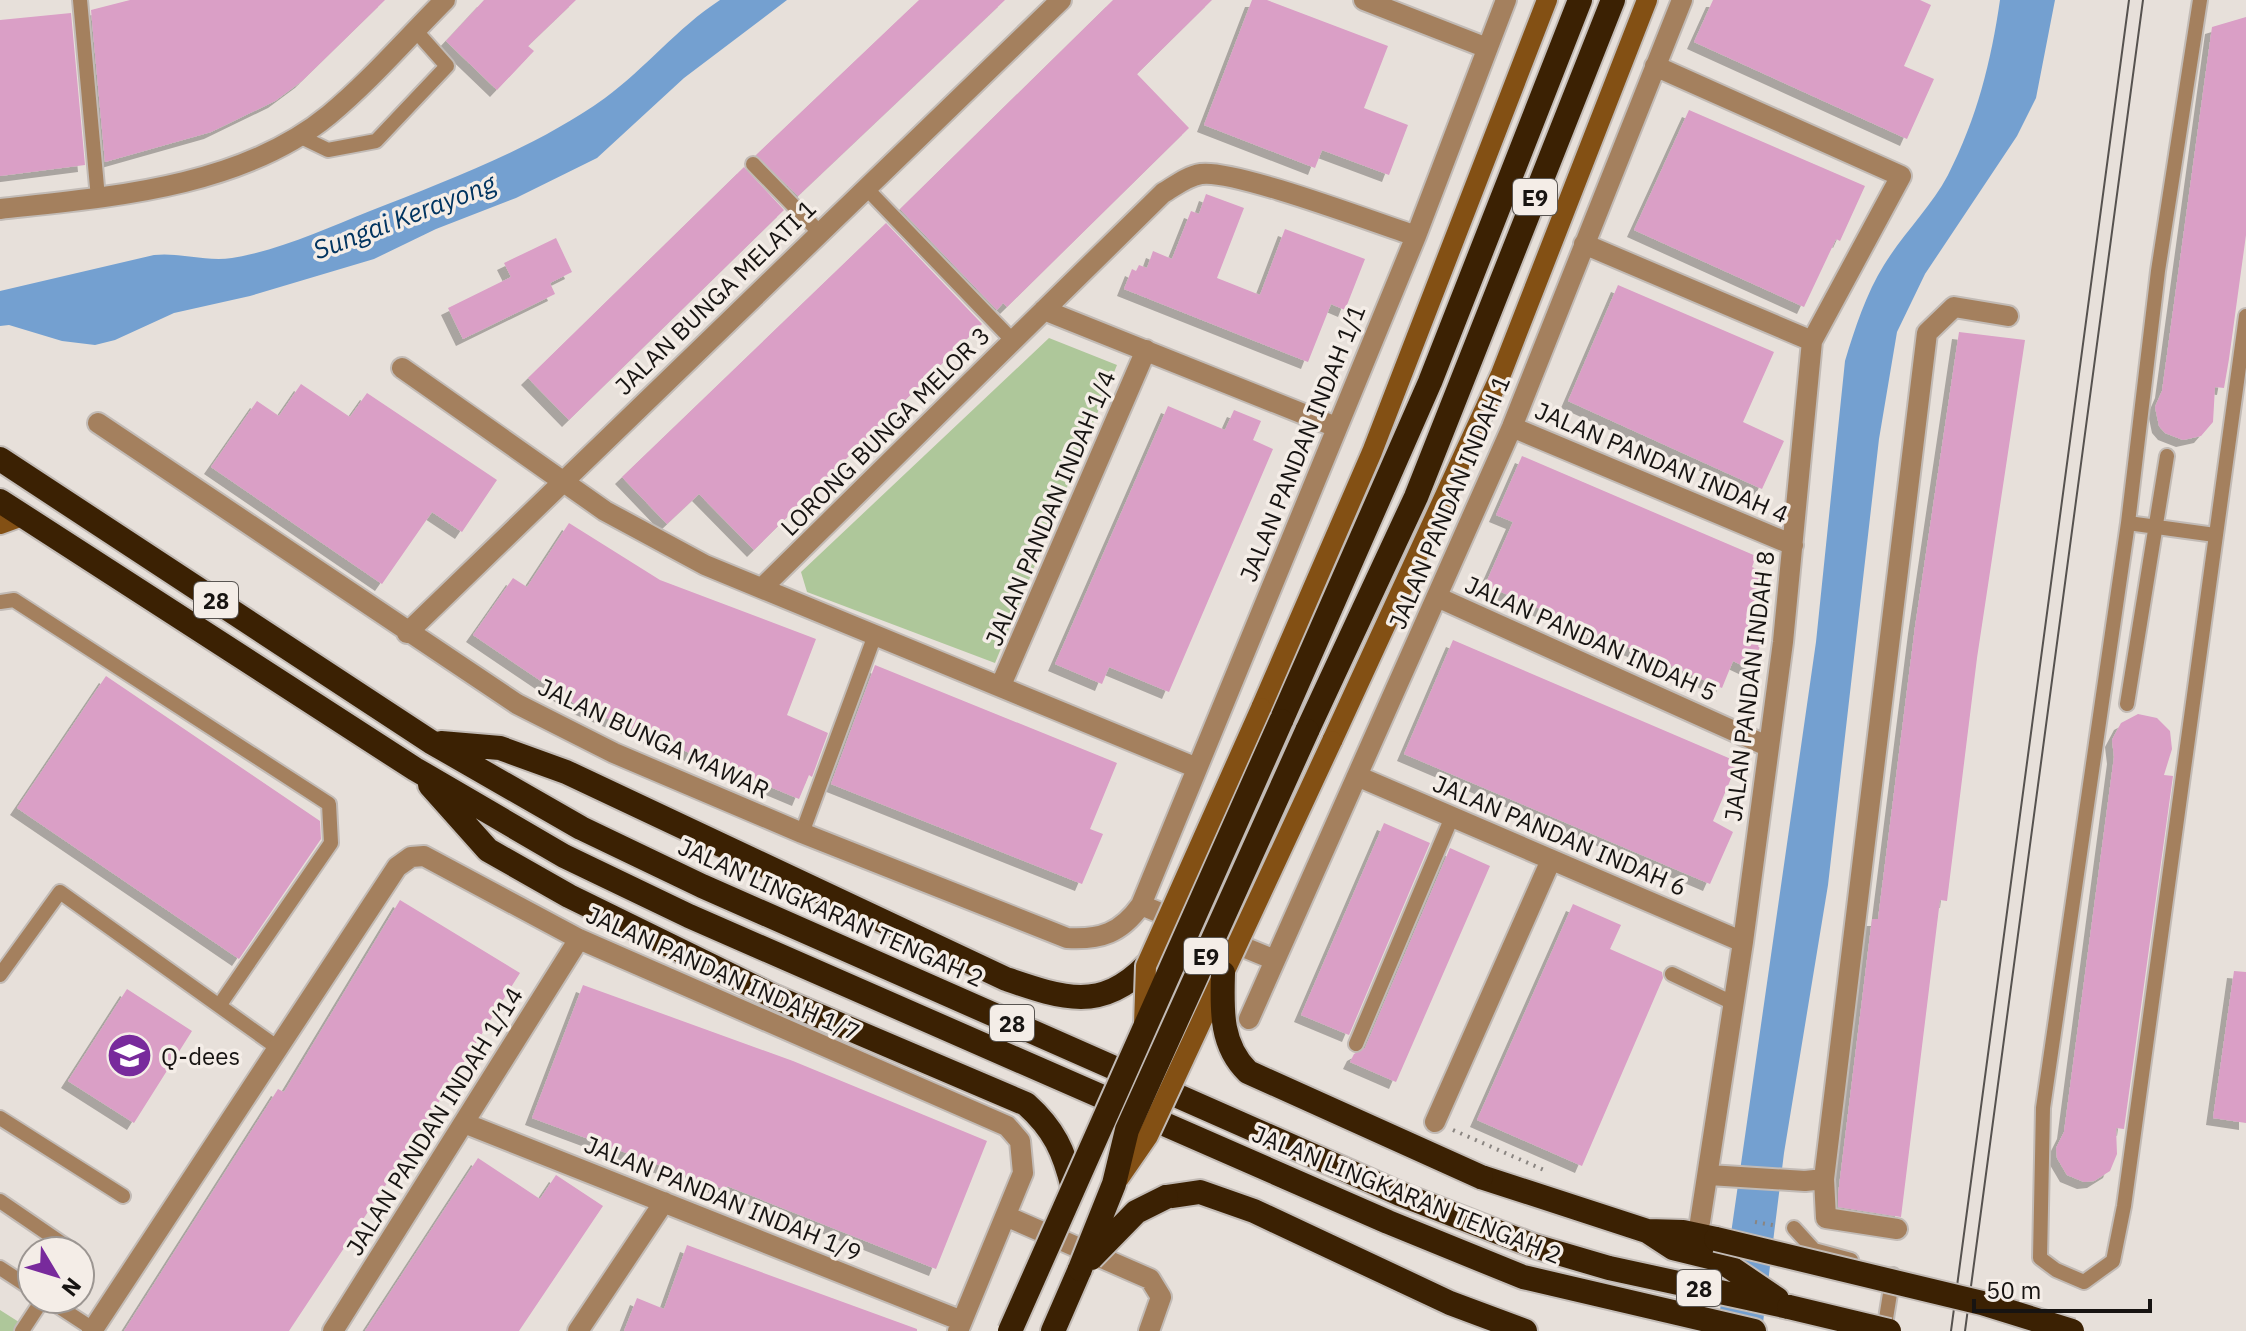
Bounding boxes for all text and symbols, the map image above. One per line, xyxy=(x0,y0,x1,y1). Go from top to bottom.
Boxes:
water label: Sungai Kerayong xyxy=(308,165,502,266)
road number: E9 xyxy=(1513,179,1557,215)
street label: JALAN BUNGA MELATI 1 xyxy=(608,193,822,401)
street label: JALAN PANDAN INDAH 1/1 xyxy=(1232,300,1372,586)
street label: LORONG BUNGA MELOR 3 xyxy=(773,319,997,543)
street label: JALAN PANDAN INDAH 1/4 xyxy=(977,366,1123,650)
street label: JALAN PANDAN INDAH 1 xyxy=(1381,370,1517,634)
street label: JALAN PANDAN INDAH 4 xyxy=(1530,394,1794,530)
street label: JALAN PANDAN INDAH 8 xyxy=(1717,549,1781,823)
street label: JALAN PANDAN INDAH 5 xyxy=(1460,568,1722,708)
road number: 28 xyxy=(194,582,238,618)
street label: JALAN BUNGA MAWAR xyxy=(533,670,775,806)
street label: JALAN PANDAN INDAH 6 xyxy=(1428,767,1692,903)
street label: JALAN LINGKARAN TENGAH 2 xyxy=(673,830,989,994)
street label: JALAN PANDAN INDAH 1/7 xyxy=(581,898,865,1048)
road number: E9 xyxy=(1184,938,1228,974)
street label: JALAN PANDAN INDAH 1/14 xyxy=(338,981,530,1261)
road number: 28 xyxy=(990,1005,1034,1041)
school or university icon: Q-dees xyxy=(106,1032,154,1080)
place label: Q-dees xyxy=(161,1040,240,1072)
street label: JALAN LINGKARAN TENGAH 2 xyxy=(1248,1117,1566,1271)
street label: JALAN PANDAN INDAH 1/9 xyxy=(580,1128,866,1268)
north arrow xyxy=(16,1235,96,1315)
scale bar xyxy=(1974,1263,2150,1313)
road number: 28 xyxy=(1677,1270,1721,1306)
text: N xyxy=(56,1272,88,1303)
text: 50 m xyxy=(1986,1274,2041,1306)

